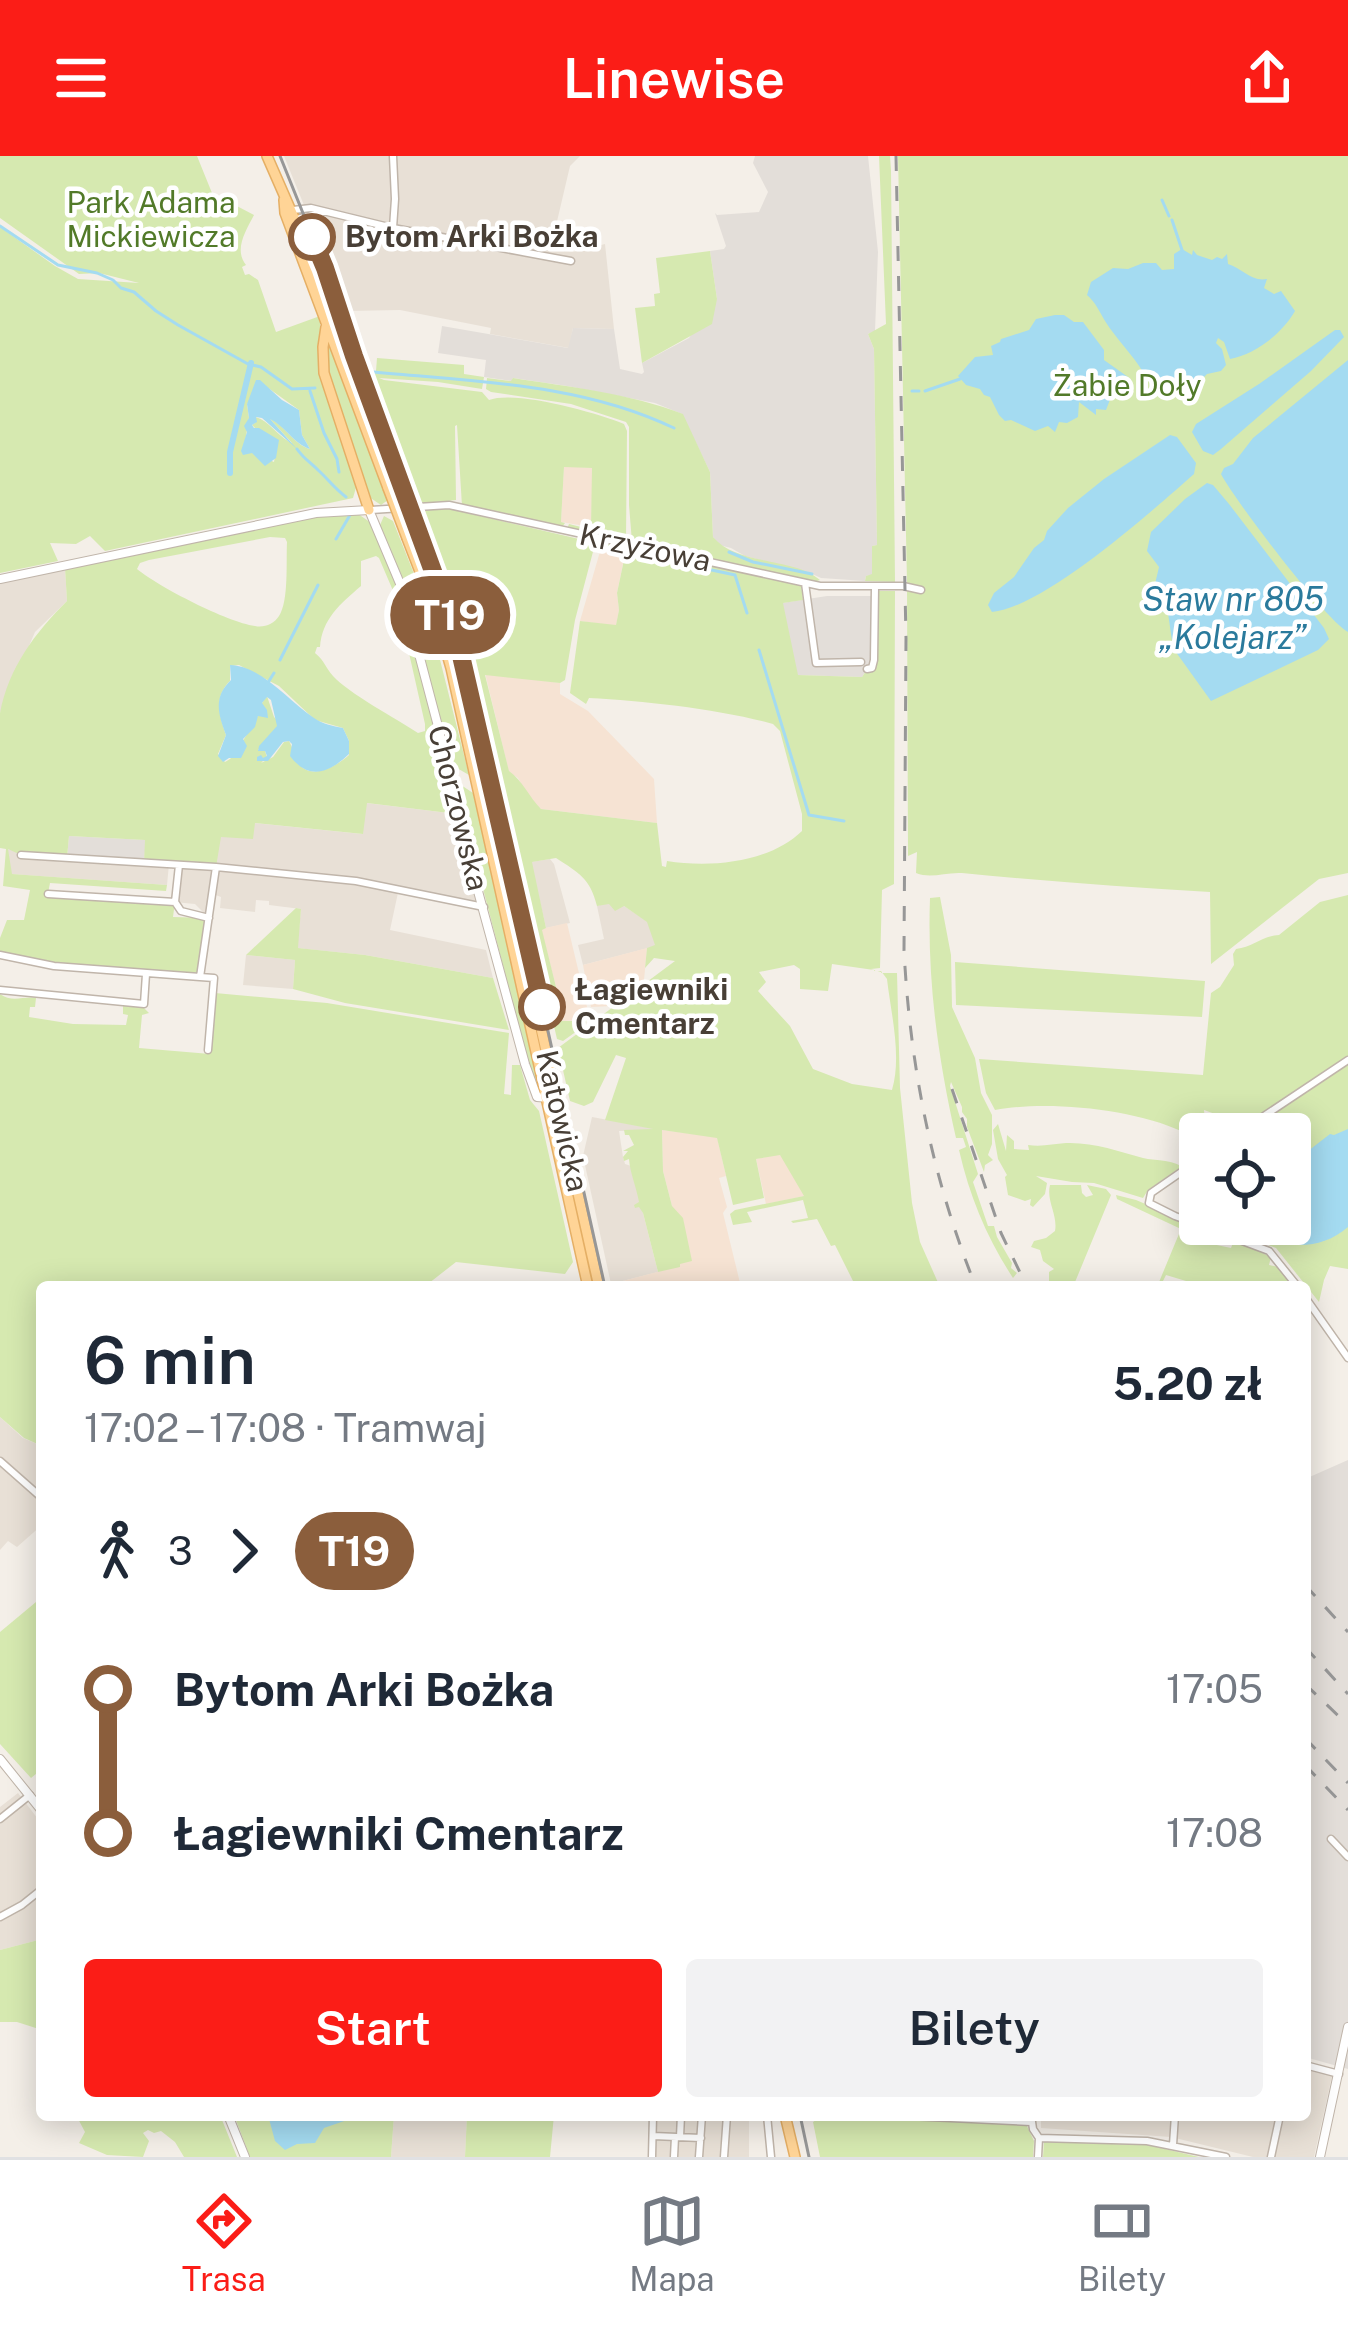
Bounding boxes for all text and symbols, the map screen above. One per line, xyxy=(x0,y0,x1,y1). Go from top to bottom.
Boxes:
icon: menu xyxy=(48,45,114,111)
icon: share xyxy=(1234,45,1300,111)
text: Linewise xyxy=(563,47,785,110)
park label: Park Adama Mickiewicza xyxy=(66,184,236,254)
marker: Bytom Arki Bożka xyxy=(290,215,334,259)
place label: Bytom Arki Bożka xyxy=(345,218,599,254)
park label: Żabie Doły xyxy=(1052,367,1202,403)
street label: Krzyżowa xyxy=(576,516,714,578)
line badge: T19 xyxy=(381,576,519,654)
water label: Staw nr 805 „Kolejarz” xyxy=(1142,580,1324,656)
text: T19 xyxy=(414,590,486,639)
street label: Chorzowska xyxy=(421,721,497,894)
place label: Łagiewniki Cmentarz xyxy=(575,971,728,1041)
marker: Łagiewniki Cmentarz xyxy=(520,985,564,1029)
street label: Katowicka xyxy=(529,1046,597,1195)
map controls xyxy=(1179,1113,1311,1245)
button: locate xyxy=(1179,1113,1311,1245)
text: 6 min xyxy=(84,1321,256,1399)
text: 5.20 zł xyxy=(1113,1357,1263,1410)
text: 17:02 – 17:08 · Tramwaj xyxy=(84,1405,486,1451)
icon: walk xyxy=(84,1518,150,1584)
icon: forward xyxy=(211,1518,277,1584)
text: T19 xyxy=(319,1526,390,1575)
text: 3 xyxy=(168,1528,193,1574)
text: Bytom Arki Bożka xyxy=(174,1663,554,1716)
text: 17:05 xyxy=(1166,1666,1263,1712)
text: Łagiewniki Cmentarz xyxy=(174,1807,623,1860)
text: 17:08 xyxy=(1166,1810,1263,1856)
button: Start xyxy=(84,1959,662,2097)
button: Bilety xyxy=(686,1959,1263,2097)
tab: Trasa xyxy=(182,2188,266,2298)
tab: Mapa xyxy=(629,2188,714,2298)
tab: Bilety xyxy=(1078,2188,1166,2298)

